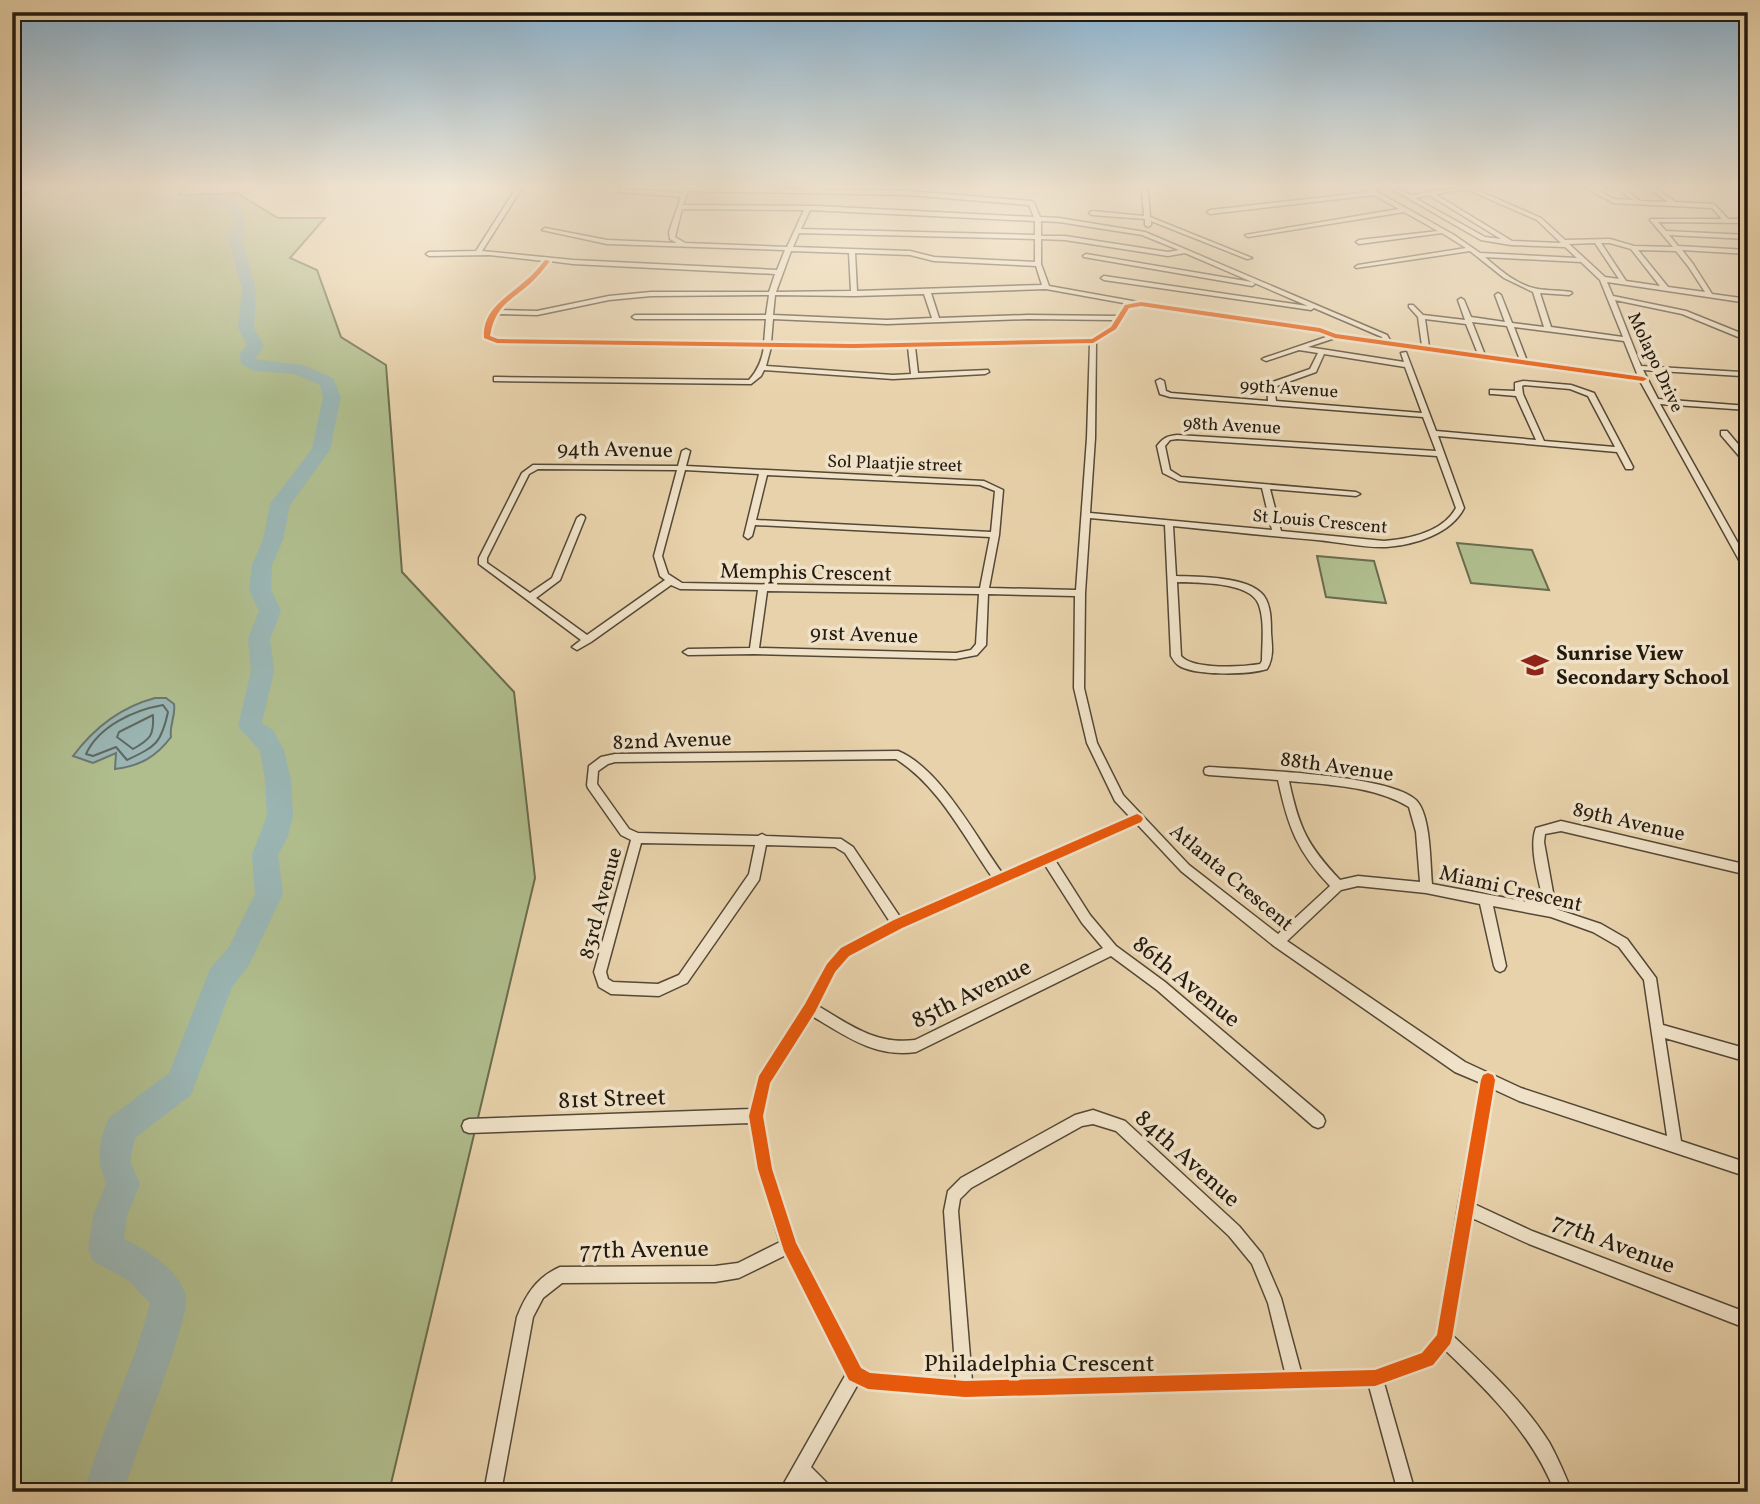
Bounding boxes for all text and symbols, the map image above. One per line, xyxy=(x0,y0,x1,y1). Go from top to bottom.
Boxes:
street label: Molapo Drive xyxy=(1621,309,1689,417)
street label: 99th Avenue xyxy=(1239,374,1339,405)
street label: 98th Avenue xyxy=(1182,411,1282,442)
street label: 94th Avenue xyxy=(557,435,673,466)
street label: Sol Plaatjie street xyxy=(827,450,963,479)
street label: St Louis Crescent xyxy=(1251,504,1388,541)
street label: Memphis Crescent xyxy=(720,557,892,590)
street label: 91st Avenue xyxy=(809,619,919,652)
place label: Sunrise View Secondary School xyxy=(1556,640,1729,693)
school or university icon: Sunrise View Secondary School xyxy=(1520,650,1550,680)
street label: 82nd Avenue xyxy=(612,725,732,758)
street label: 88th Avenue xyxy=(1278,745,1395,790)
street label: 89th Avenue xyxy=(1570,795,1688,849)
street label: Atlanta Crescent xyxy=(1163,818,1299,939)
street label: 83rd Avenue xyxy=(573,844,630,963)
street label: Miami Crescent xyxy=(1436,859,1585,920)
street label: 86th Avenue xyxy=(1124,928,1247,1037)
street label: 85th Avenue xyxy=(906,951,1038,1038)
street label: 81st Street xyxy=(558,1081,667,1119)
street label: 84th Avenue xyxy=(1126,1103,1247,1216)
street label: 77th Avenue xyxy=(1547,1206,1680,1284)
street label: 77th Avenue xyxy=(579,1233,709,1269)
street label: Philadelphia Crescent xyxy=(924,1348,1154,1382)

